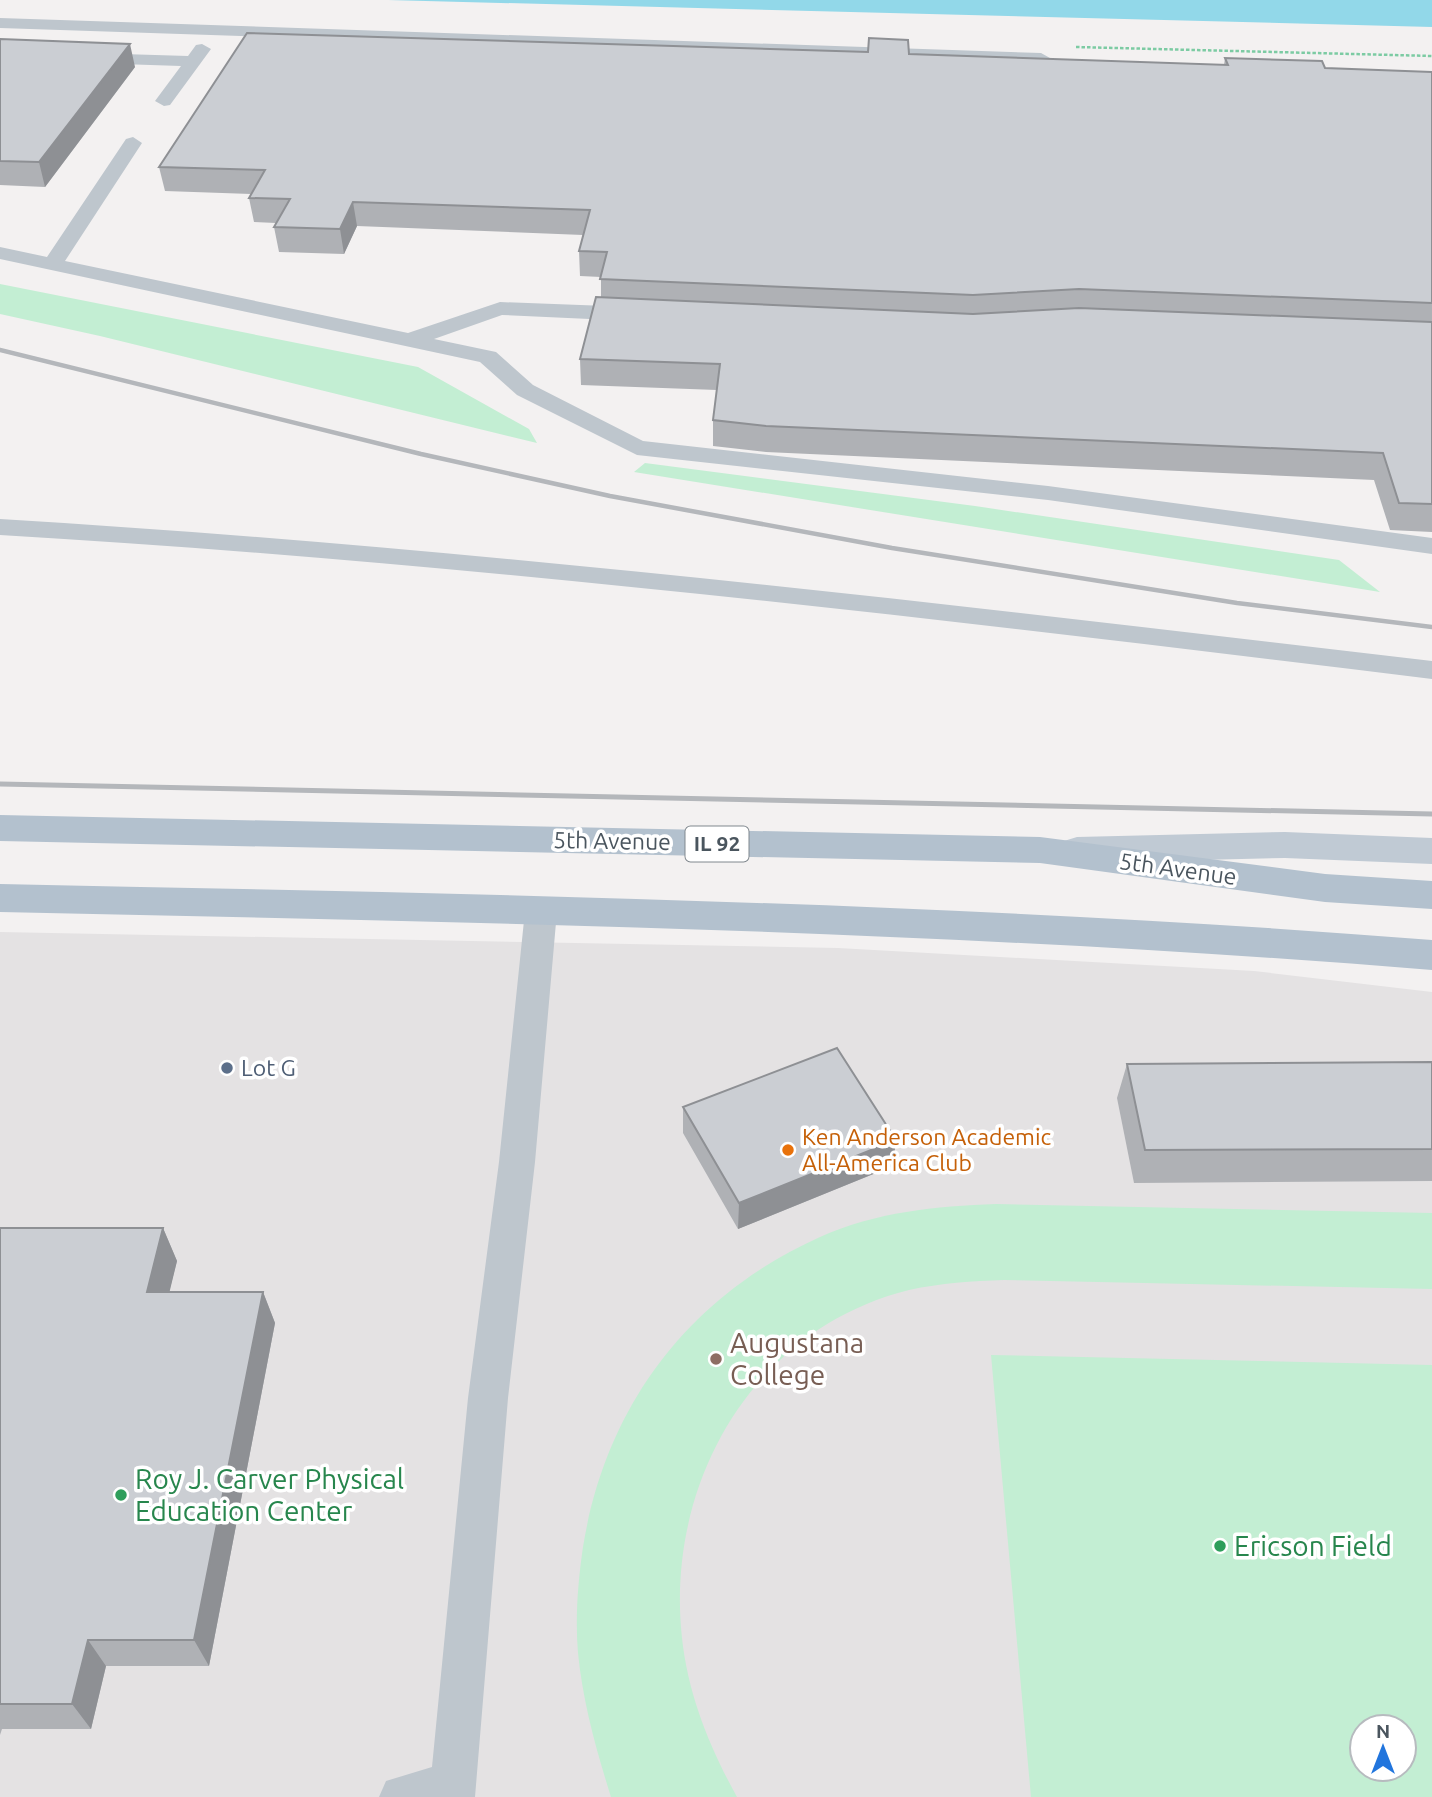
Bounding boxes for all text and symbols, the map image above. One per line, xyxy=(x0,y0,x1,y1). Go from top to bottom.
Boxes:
road number: IL 92 xyxy=(686,826,748,862)
street label: 5th Avenue xyxy=(553,827,671,854)
street label: 5th Avenue xyxy=(1118,848,1238,889)
place label: Lot G xyxy=(241,1055,296,1080)
marker: Lot G xyxy=(219,1060,235,1076)
place label: Ken Anderson Academic All-America Club xyxy=(802,1124,1052,1175)
marker: Ken Anderson Academic All-America Club xyxy=(780,1142,796,1158)
place label: Augustana College xyxy=(730,1327,864,1390)
marker: Augustana College xyxy=(708,1351,724,1367)
place label: Roy J. Carver Physical Education Center xyxy=(135,1463,404,1526)
marker: Roy J. Carver Physical Education Center xyxy=(113,1487,129,1503)
place label: Ericson Field xyxy=(1234,1530,1392,1561)
marker: Ericson Field xyxy=(1212,1538,1228,1554)
north arrow xyxy=(1348,1713,1418,1783)
text: N xyxy=(1376,1720,1390,1742)

